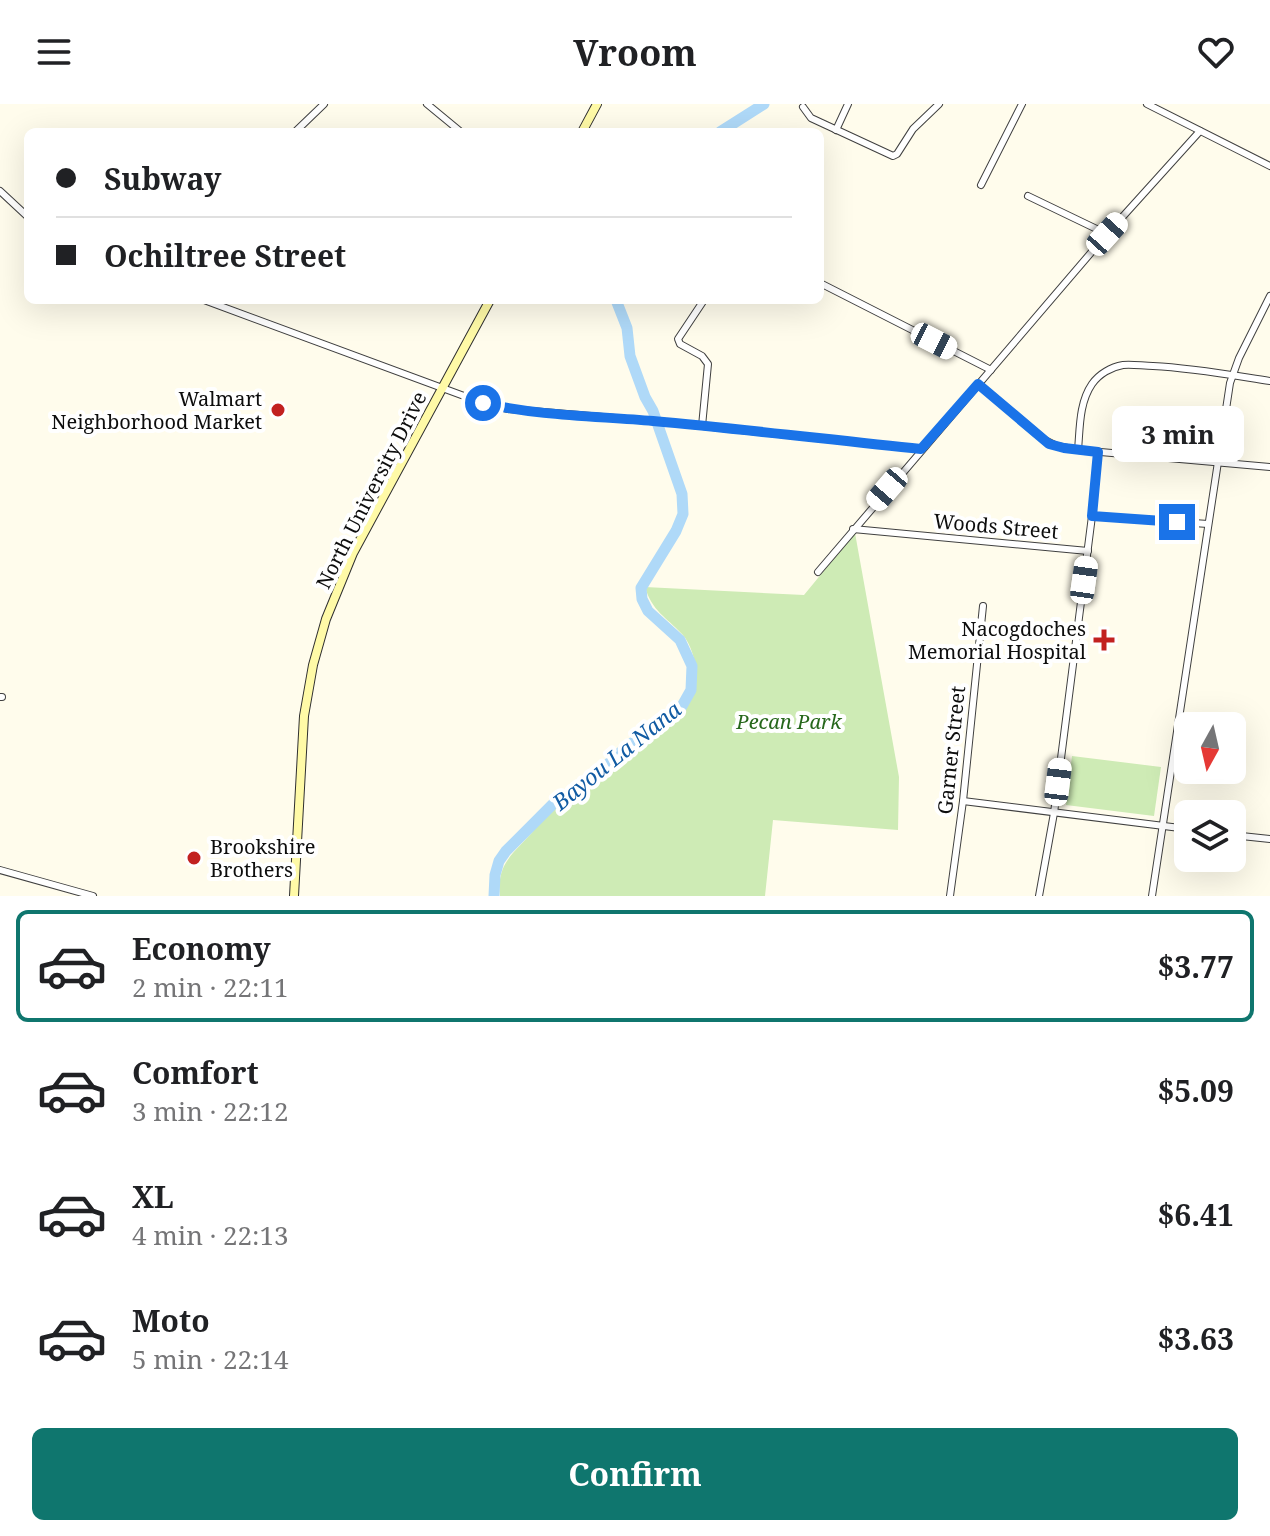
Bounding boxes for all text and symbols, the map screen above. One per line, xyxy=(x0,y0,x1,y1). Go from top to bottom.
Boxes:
text: Vroom xyxy=(573,28,697,77)
icon: menu xyxy=(32,30,76,74)
icon: heart xyxy=(1194,30,1238,74)
text: Subway xyxy=(104,158,221,199)
car xyxy=(1082,208,1132,260)
text: Ochiltree Street xyxy=(104,235,346,276)
car xyxy=(907,319,961,363)
place label: Walmart Neighborhood Market xyxy=(51,385,262,435)
route start xyxy=(465,385,501,421)
street label: North University Drive xyxy=(309,387,433,593)
marker: Walmart Neighborhood Market xyxy=(269,401,287,419)
callout: 3 min xyxy=(1111,406,1243,462)
text: 3 min xyxy=(1141,416,1215,452)
car xyxy=(862,463,912,515)
route end xyxy=(1159,504,1195,540)
street label: Woods Street xyxy=(933,507,1059,545)
car xyxy=(1069,555,1099,605)
place label: Nacogdoches Memorial Hospital xyxy=(908,615,1086,665)
marker: Nacogdoches Memorial Hospital xyxy=(1093,629,1115,651)
street label: Garner Street xyxy=(931,684,971,816)
water label: Bayou La Nana xyxy=(545,694,687,817)
park label: Pecan Park xyxy=(735,708,842,735)
north arrow xyxy=(1174,712,1246,784)
map controls xyxy=(1174,712,1246,872)
car xyxy=(1043,757,1073,807)
button: layers xyxy=(1174,800,1246,872)
place label: Brookshire Brothers xyxy=(210,833,316,883)
marker: Brookshire Brothers xyxy=(185,849,203,867)
text: Economy xyxy=(132,928,271,969)
icon: car xyxy=(36,930,108,1002)
text: $3.77 xyxy=(1157,946,1234,987)
text: 2 min · 22:11 xyxy=(132,969,289,1005)
text: Comfort xyxy=(132,1052,259,1093)
icon: car xyxy=(36,1054,108,1126)
text: $5.09 xyxy=(1157,1070,1234,1111)
text: 3 min · 22:12 xyxy=(132,1093,289,1129)
text: XL xyxy=(132,1176,174,1217)
icon: car xyxy=(36,1178,108,1250)
text: $6.41 xyxy=(1157,1194,1234,1235)
text: 4 min · 22:13 xyxy=(132,1217,289,1253)
text: Moto xyxy=(132,1300,210,1341)
icon: car xyxy=(36,1302,108,1374)
text: $3.63 xyxy=(1157,1318,1234,1359)
text: 5 min · 22:14 xyxy=(132,1341,289,1377)
button: Confirm xyxy=(32,1428,1238,1520)

